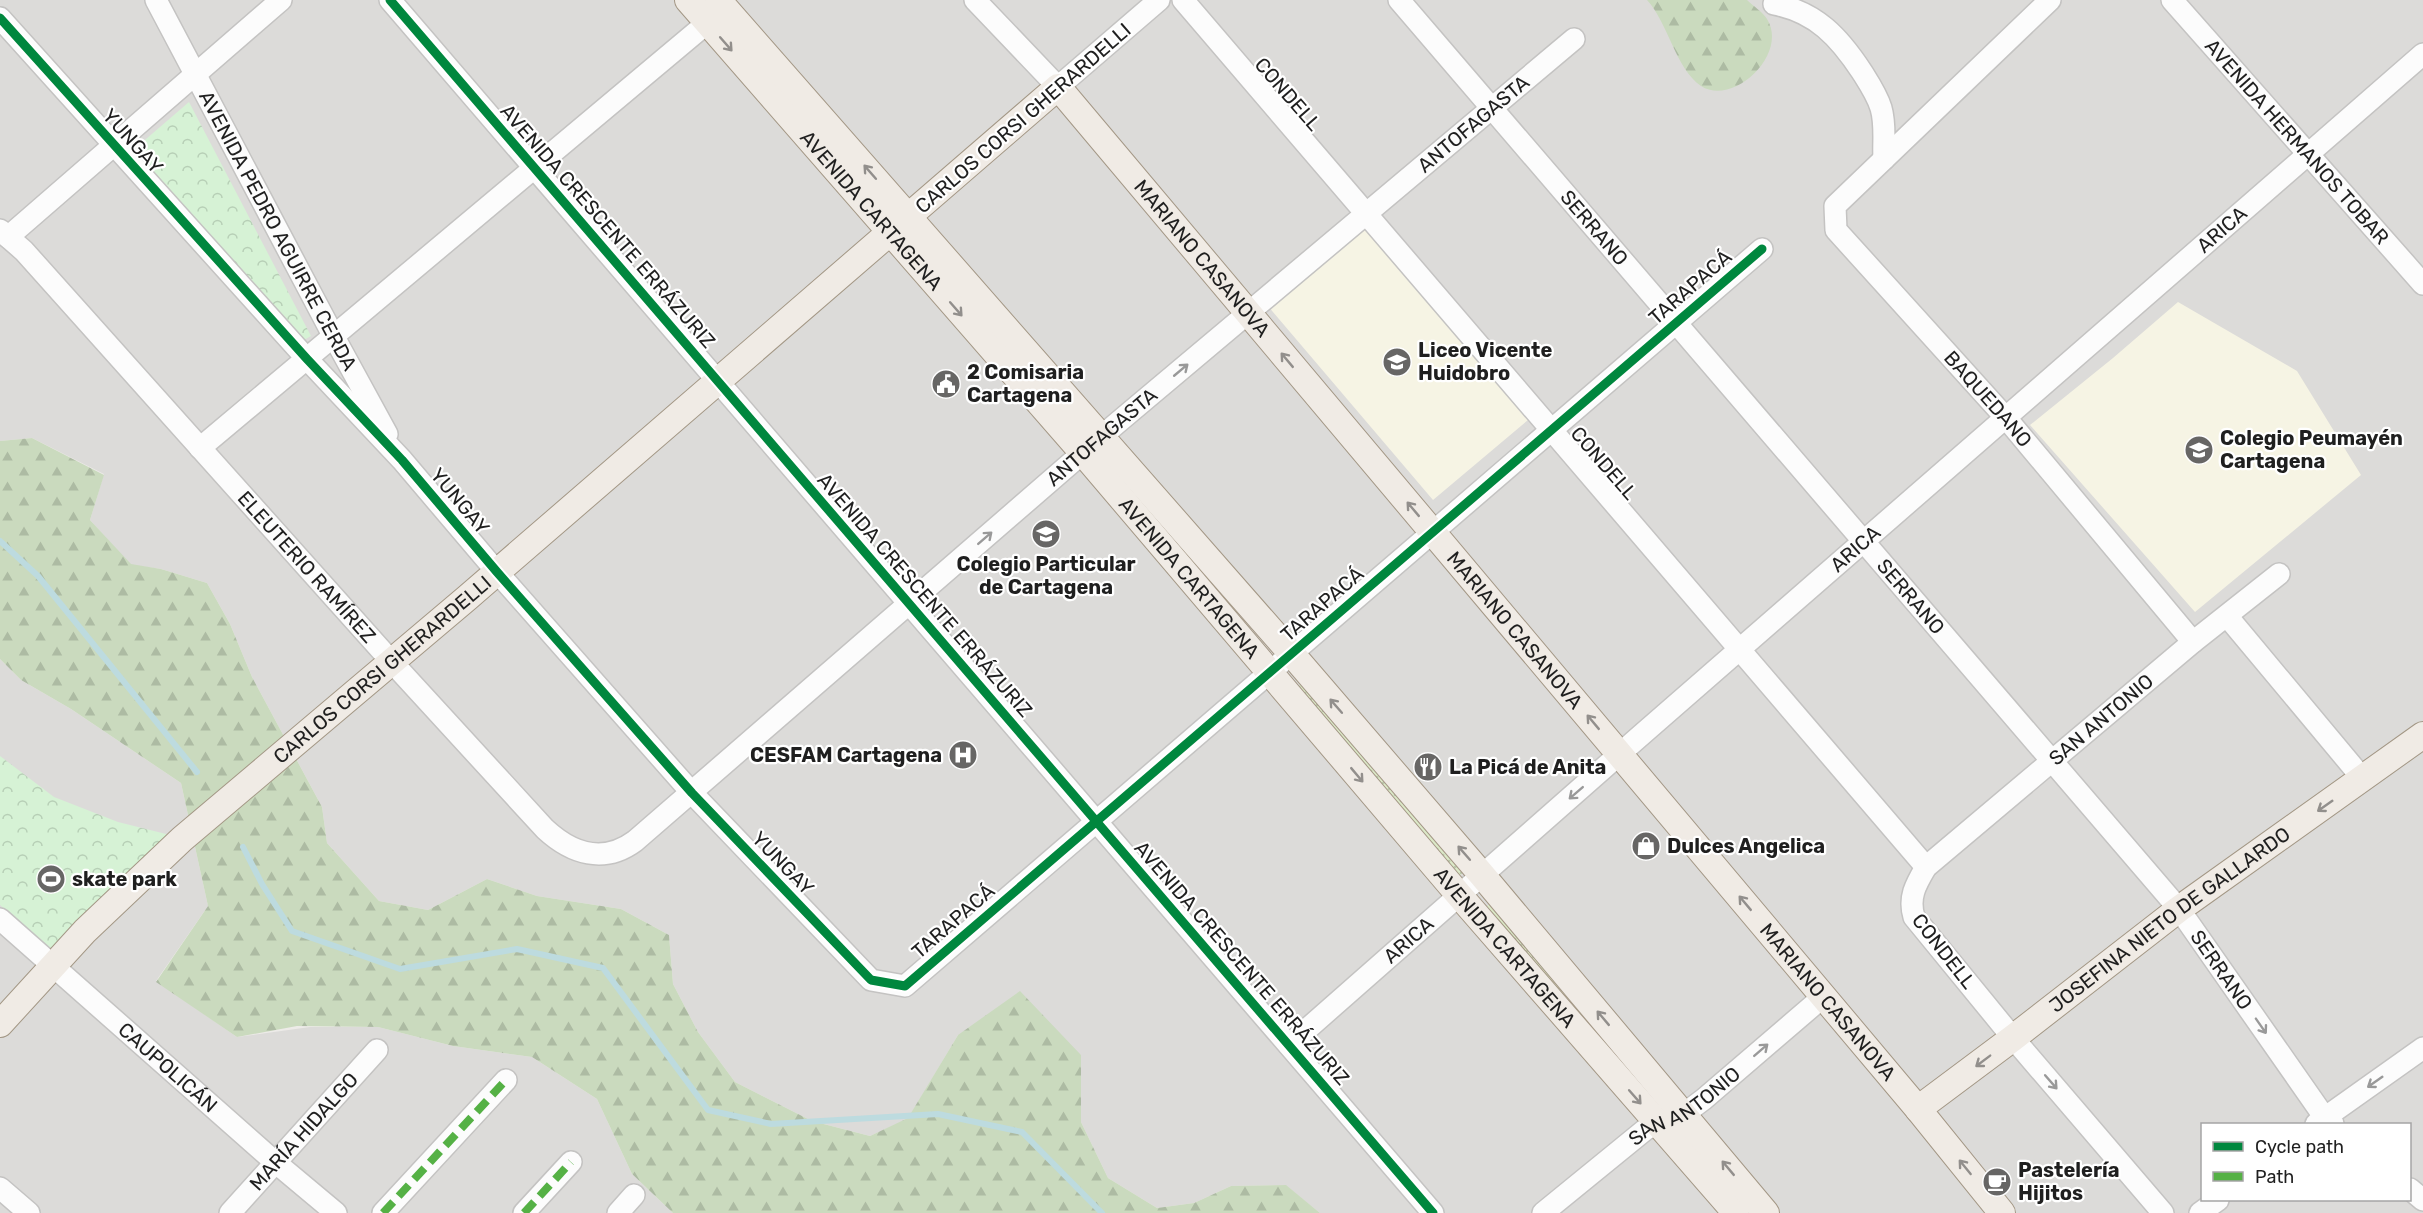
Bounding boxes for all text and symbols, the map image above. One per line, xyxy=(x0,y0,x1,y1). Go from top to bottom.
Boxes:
street label: CARLOS CORSI GHERARDELLI xyxy=(910,18,1136,218)
street label: AVENIDA HERMANOS TOBAR xyxy=(2200,34,2394,249)
one-way arrow xyxy=(720,36,733,52)
street label: CONDELL xyxy=(1250,52,1326,136)
street label: ANTOFAGASTA xyxy=(1412,70,1534,177)
street label: AVENIDA PEDRO AGUIRRE CERDA xyxy=(194,87,362,375)
street label: AVENIDA CRESCENTE ERRÁZURIZ xyxy=(495,99,721,353)
street label: YUNGAY xyxy=(98,104,168,178)
street label: AVENIDA CARTAGENA xyxy=(795,125,948,295)
one-way arrow xyxy=(863,165,877,180)
street label: MARIANO CASANOVA xyxy=(1129,175,1275,342)
street label: SERRANO xyxy=(1555,185,1633,270)
street label: ARICA xyxy=(2192,201,2252,258)
street label: TARAPACÁ xyxy=(1644,245,1736,329)
one-way arrow xyxy=(949,301,963,316)
place label: Liceo Vicente Huidobro xyxy=(1418,338,1552,385)
school or university icon: Liceo Vicente Huidobro xyxy=(1381,346,1413,378)
street label: BAQUEDANO xyxy=(1939,346,2037,452)
one-way arrow xyxy=(1281,352,1294,368)
place label: 2 Comisaria Cartagena xyxy=(967,360,1084,407)
one-way arrow xyxy=(1173,363,1189,376)
public building icon: 2 Comisaria Cartagena xyxy=(930,368,962,400)
street label: ANTOFAGASTA xyxy=(1041,383,1162,491)
street label: CONDELL xyxy=(1566,421,1642,505)
place label: Colegio Peumayén Cartagena xyxy=(2220,426,2403,473)
school or university icon: Colegio Peumayén Cartagena xyxy=(2183,434,2215,466)
street label: YUNGAY xyxy=(425,463,495,539)
street label: AVENIDA CRESCENTE ERRÁZURIZ xyxy=(812,468,1038,722)
street label: ELEUTERIO RAMÍREZ xyxy=(233,486,381,648)
street label: AVENIDA CARTAGENA xyxy=(1114,492,1265,663)
one-way arrow xyxy=(1406,502,1420,517)
school or university icon: Colegio Particular de Cartagena xyxy=(1030,518,1062,550)
street label: ARICA xyxy=(1825,520,1885,577)
one-way arrow xyxy=(977,531,993,544)
street label: MARIANO CASANOVA xyxy=(1442,547,1588,714)
place label: Colegio Particular de Cartagena xyxy=(956,552,1136,599)
street label: SERRANO xyxy=(1872,554,1950,639)
street label: TARAPACÁ xyxy=(1276,562,1368,646)
street label: CARLOS CORSI GHERARDELLI xyxy=(268,571,496,769)
street label: SAN ANTONIO xyxy=(2044,669,2158,770)
one-way arrow xyxy=(1329,699,1343,714)
one-way arrow xyxy=(1586,715,1600,730)
hospital icon: CESFAM Cartagena xyxy=(947,739,979,771)
place label: CESFAM Cartagena xyxy=(750,743,942,767)
restaurant icon: La Picá de Anita xyxy=(1412,751,1444,783)
place label: La Picá de Anita xyxy=(1449,755,1606,779)
one-way arrow xyxy=(1350,767,1364,782)
one-way arrow xyxy=(1568,786,1584,799)
one-way arrow xyxy=(2317,800,2333,812)
street label: JOSEFINA NIETO DE GALLARDO xyxy=(2044,822,2295,1017)
street label: YUNGAY xyxy=(747,826,819,900)
shop icon: Dulces Angelica xyxy=(1630,830,1662,862)
place label: Dulces Angelica xyxy=(1667,834,1825,858)
street label: AVENIDA CRESCENTE ERRÁZURIZ xyxy=(1129,836,1355,1090)
one-way arrow xyxy=(1457,846,1471,861)
sports icon: skate park xyxy=(35,863,67,895)
street label: AVENIDA CARTAGENA xyxy=(1429,863,1581,1032)
place label: skate park xyxy=(72,867,177,891)
street label: TARAPACÁ xyxy=(907,879,999,963)
one-way arrow xyxy=(1739,895,1752,911)
street label: CONDELL xyxy=(1907,908,1981,994)
street label: ARICA xyxy=(1378,912,1438,968)
street label: MARIANO CASANOVA xyxy=(1755,918,1901,1086)
street label: SERRANO xyxy=(2185,925,2258,1014)
one-way arrow xyxy=(1596,1011,1610,1026)
street label: CAUPOLICÁN xyxy=(113,1017,222,1117)
one-way arrow xyxy=(2255,1017,2267,1034)
one-way arrow xyxy=(1753,1043,1768,1057)
one-way arrow xyxy=(1976,1054,1992,1067)
street label: SAN ANTONIO xyxy=(1623,1061,1745,1151)
street label: MARÍA HIDALGO xyxy=(244,1067,363,1195)
one-way arrow xyxy=(2044,1074,2058,1089)
one-way arrow xyxy=(2368,1076,2384,1088)
one-way arrow xyxy=(1628,1089,1642,1104)
legend xyxy=(2201,1123,2411,1201)
text: Cycle path xyxy=(2255,1136,2344,1158)
place label: Pastelería Hijitos xyxy=(2018,1158,2120,1205)
one-way arrow xyxy=(1959,1159,1972,1175)
one-way arrow xyxy=(1721,1161,1735,1176)
cafe icon: Pastelería Hijitos xyxy=(1981,1166,2013,1198)
text: Path xyxy=(2255,1166,2294,1188)

